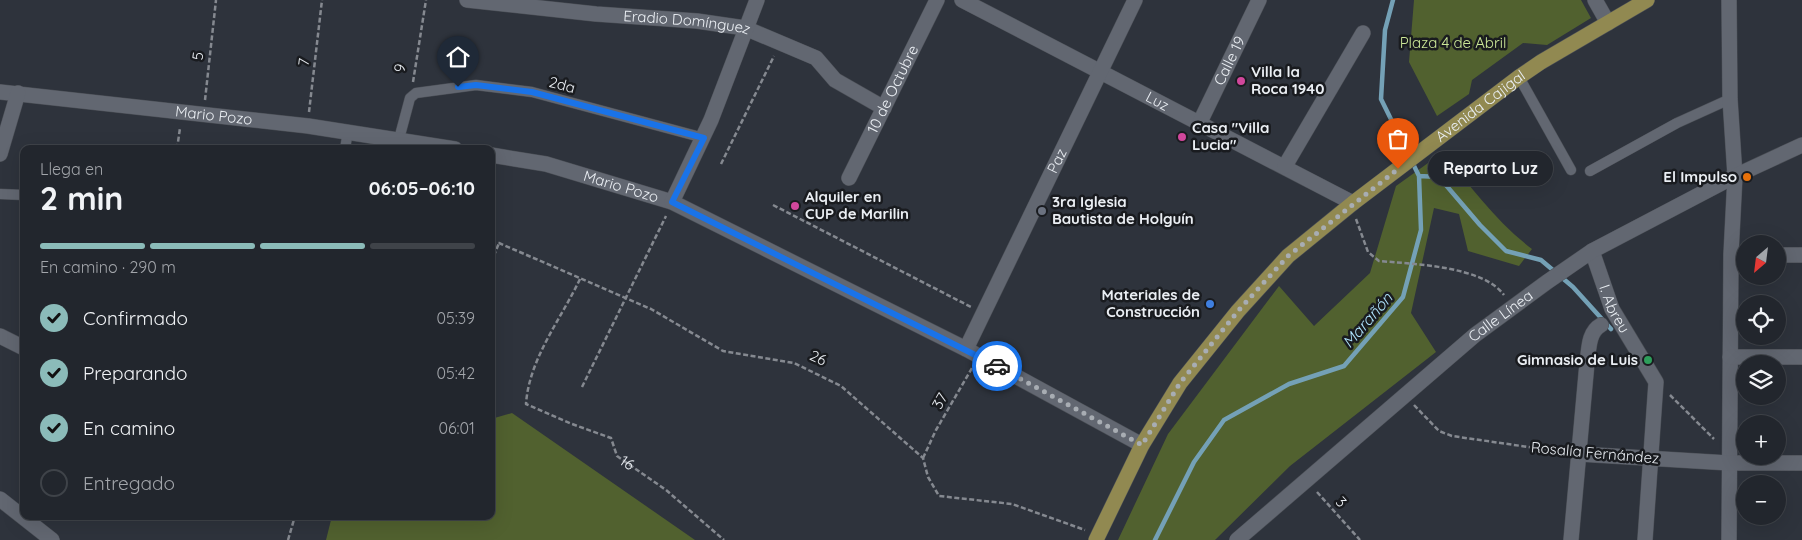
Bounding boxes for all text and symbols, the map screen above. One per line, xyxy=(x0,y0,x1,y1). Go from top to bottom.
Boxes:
street label: Eradio Domínguez xyxy=(623,6,754,38)
street label: Calle 19 xyxy=(1209,33,1249,88)
park label: Plaza 4 de Abril xyxy=(1400,33,1506,52)
pin xyxy=(437,36,479,87)
street label: 10 de Octubre xyxy=(863,42,922,136)
icon: home xyxy=(444,43,472,71)
street label: 5 xyxy=(188,51,207,61)
street label: 7 xyxy=(294,57,313,67)
street label: 9 xyxy=(389,62,410,74)
place label: Villa la Roca 1940 xyxy=(1251,62,1324,98)
street label: Avenida Cajigal xyxy=(1432,66,1529,146)
street label: 2da xyxy=(547,72,577,97)
marker: Villa la Roca 1940 xyxy=(1235,75,1247,87)
street label: Luz xyxy=(1143,87,1172,115)
street label: Mario Pozo xyxy=(174,101,253,129)
place label: Casa "Villa Lucia" xyxy=(1192,118,1269,154)
pin xyxy=(1377,118,1419,169)
icon: bag xyxy=(1384,125,1412,153)
marker: Casa "Villa Lucia" xyxy=(1176,131,1188,143)
street label: Paz xyxy=(1043,145,1071,176)
callout: Reparto Luz xyxy=(1428,152,1553,186)
text: Reparto Luz xyxy=(1443,158,1538,178)
text: Llega en xyxy=(40,159,103,179)
street label: Mario Pozo xyxy=(581,166,661,206)
place label: El Impulso xyxy=(1663,167,1737,186)
marker: El Impulso xyxy=(1741,171,1753,183)
text: 06:05–06:10 xyxy=(369,176,475,200)
text: 2 min xyxy=(40,178,123,218)
place label: Alquiler en CUP de Marilin xyxy=(805,187,909,223)
place label: 3ra Iglesia Bautista de Holguín xyxy=(1052,192,1194,228)
marker: Alquiler en CUP de Marilin xyxy=(789,200,801,212)
marker: 3ra Iglesia Bautista de Holguín xyxy=(1036,205,1048,217)
north arrow xyxy=(1736,235,1786,285)
map controls xyxy=(1736,235,1786,525)
text: En camino · 290 m xyxy=(40,257,176,277)
street label: I. Abreu xyxy=(1595,282,1634,336)
place label: Materiales de Construcción xyxy=(1101,285,1200,321)
street label: Calle Línea xyxy=(1464,286,1537,346)
water label: Marañón xyxy=(1338,288,1397,352)
button: locate xyxy=(1736,295,1786,345)
marker: Materiales de Construcción xyxy=(1204,298,1216,310)
icon: check xyxy=(40,304,68,332)
text: Confirmado xyxy=(83,306,188,330)
text: 05:39 xyxy=(436,308,475,328)
courier xyxy=(972,341,1022,391)
street label: 26 xyxy=(807,345,830,370)
place label: Gimnasio de Luis xyxy=(1517,350,1638,369)
icon: car xyxy=(983,352,1011,380)
marker: Gimnasio de Luis xyxy=(1642,354,1654,366)
button: layers xyxy=(1736,355,1786,405)
icon: check xyxy=(40,359,68,387)
text: Preparando xyxy=(83,361,188,385)
text: 05:42 xyxy=(436,363,475,383)
street label: 37 xyxy=(927,389,952,412)
icon: check xyxy=(40,414,68,442)
button: + xyxy=(1736,415,1786,465)
text: En camino xyxy=(83,416,175,440)
text: 06:01 xyxy=(438,418,475,438)
street label: Rosalía Fernández xyxy=(1530,437,1660,468)
street label: 16 xyxy=(616,451,638,474)
text: Entregado xyxy=(83,471,175,495)
button: − xyxy=(1736,475,1786,525)
street label: 3 xyxy=(1332,492,1351,511)

